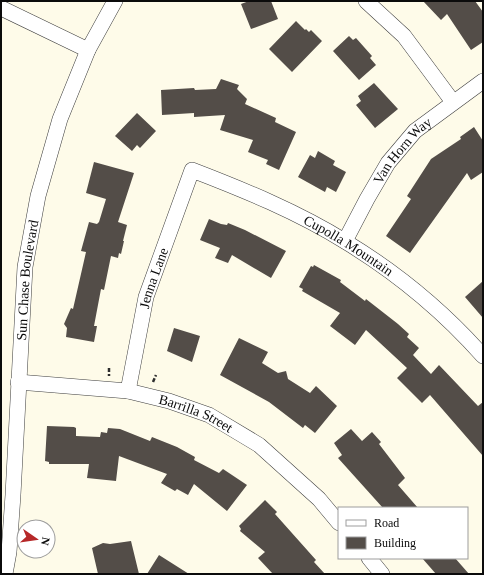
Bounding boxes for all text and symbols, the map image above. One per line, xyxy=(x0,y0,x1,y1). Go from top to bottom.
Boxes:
street label: Van Horn Way xyxy=(371,114,435,186)
street label: Cupolla Mountain xyxy=(301,213,396,279)
street label: Sun Chase Boulevard xyxy=(14,219,41,341)
street label: Jenna Lane xyxy=(137,246,171,310)
street label: Barrilla Street xyxy=(157,392,235,436)
legend xyxy=(338,507,468,559)
text: Road xyxy=(374,516,399,530)
north arrow xyxy=(16,519,56,559)
text: N xyxy=(39,536,52,547)
text: Building xyxy=(374,536,416,550)

